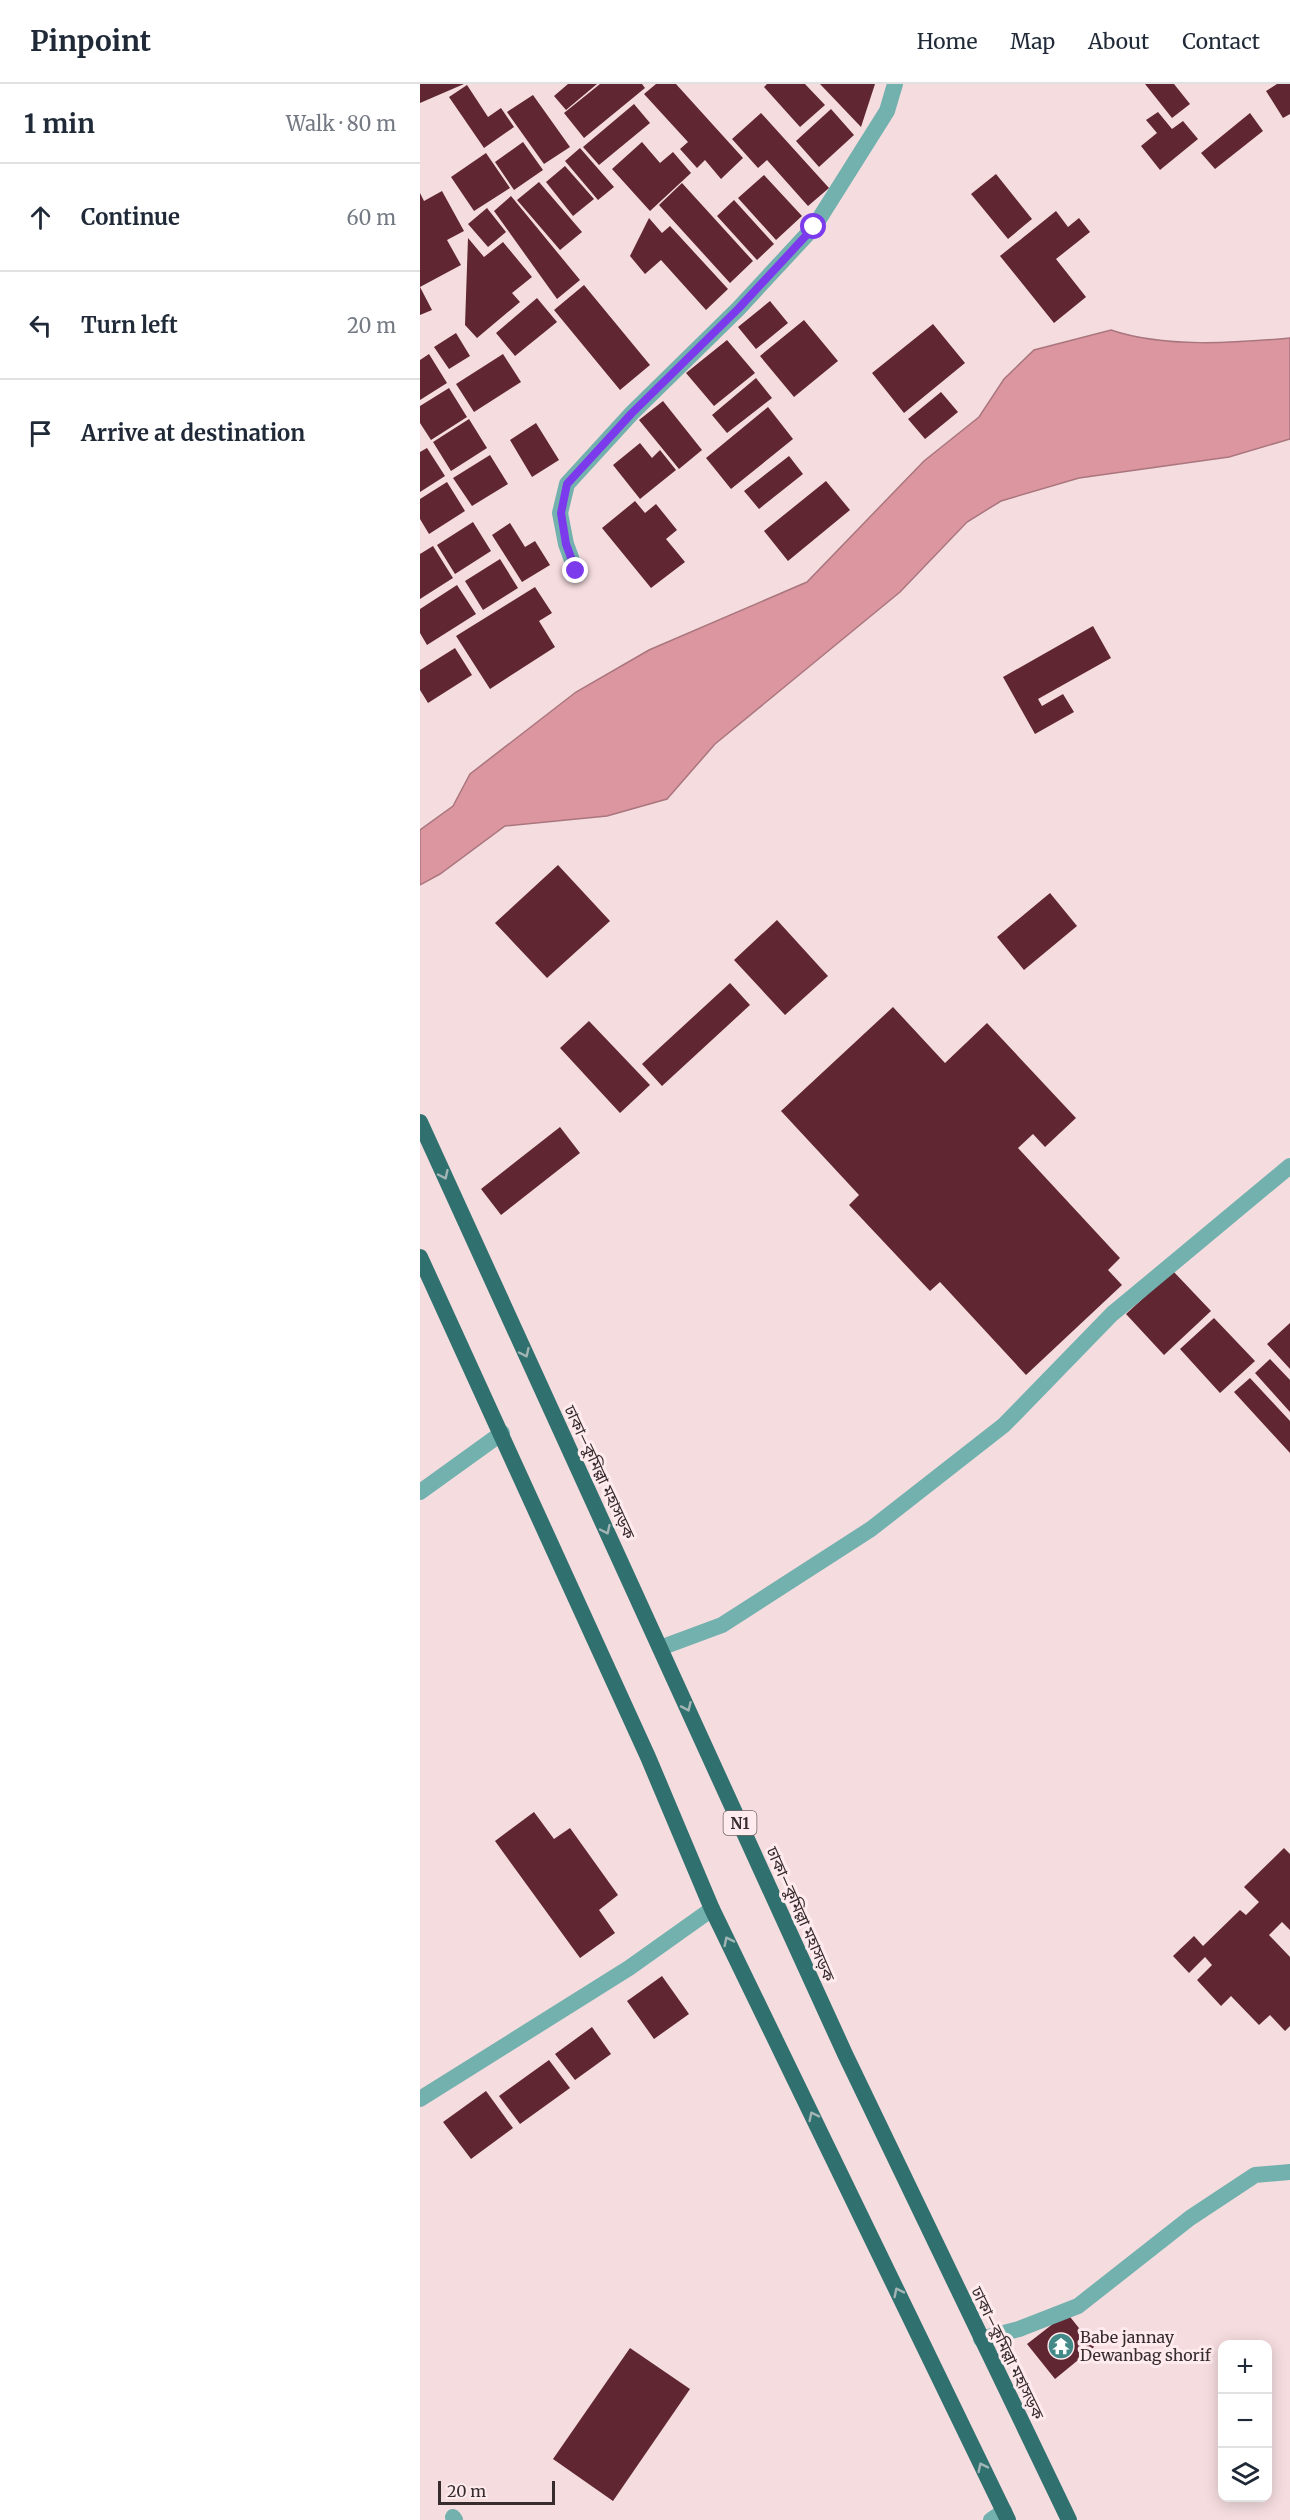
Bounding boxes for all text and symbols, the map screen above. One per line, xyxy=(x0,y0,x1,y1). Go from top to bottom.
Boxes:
text: Pinpoint xyxy=(30,23,151,59)
text: Home xyxy=(917,28,977,55)
text: Map xyxy=(1010,28,1055,55)
text: About xyxy=(1088,28,1149,55)
text: Contact xyxy=(1182,28,1260,55)
text: 1 min xyxy=(24,107,95,140)
text: Walk · 80 m xyxy=(286,111,396,136)
icon: ahead xyxy=(24,201,57,234)
text: Continue xyxy=(81,203,180,231)
text: 60 m xyxy=(346,205,396,230)
route start xyxy=(800,213,826,239)
icon: left xyxy=(24,309,57,342)
text: Turn left xyxy=(81,311,178,339)
text: 20 m xyxy=(347,313,396,338)
icon: arrive xyxy=(24,417,57,450)
text: Arrive at destination xyxy=(81,419,305,447)
route end xyxy=(562,557,588,583)
one-way arrow xyxy=(437,1169,449,1180)
one-way arrow xyxy=(518,1346,530,1357)
street label: ঢাকা–কুমিল্লা মহাসড়ক xyxy=(560,1401,640,1543)
one-way arrow xyxy=(599,1523,611,1534)
one-way arrow xyxy=(680,1701,692,1712)
road number: N1 xyxy=(724,1811,756,1835)
street label: ঢাকা–কুমিল্লা মহাসড়ক xyxy=(762,1843,840,1985)
one-way arrow xyxy=(723,1936,735,1947)
one-way arrow xyxy=(808,2112,820,2123)
street label: ঢাকা–কুমিল্লা মহাসড়ক xyxy=(967,2282,1049,2424)
one-way arrow xyxy=(893,2287,905,2298)
place label: Babe jannay Dewanbag shorif xyxy=(1080,2327,1212,2365)
temple icon: Babe jannay Dewanbag shorif xyxy=(1046,2331,1076,2361)
map controls xyxy=(1218,2340,1272,2502)
button: + xyxy=(1218,2340,1272,2394)
button: − xyxy=(1218,2394,1272,2448)
button: layers xyxy=(1218,2448,1272,2502)
one-way arrow xyxy=(978,2463,990,2474)
scale bar xyxy=(438,2478,555,2506)
text: 20 m xyxy=(447,2481,486,2501)

